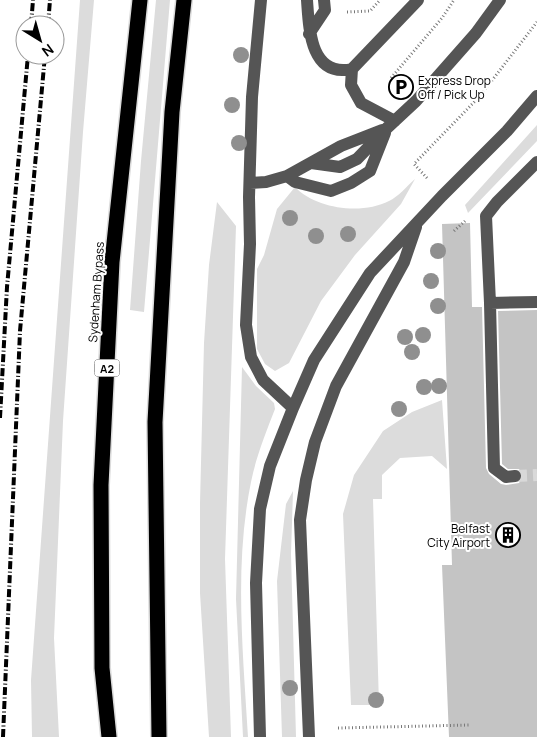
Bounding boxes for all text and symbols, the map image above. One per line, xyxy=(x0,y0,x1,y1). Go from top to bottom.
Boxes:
north arrow xyxy=(15,15,65,65)
text: N xyxy=(38,40,58,61)
place label: Express Drop Off / Pick Up xyxy=(418,72,491,103)
parking icon: Express Drop Off / Pick Up xyxy=(388,74,414,100)
street label: Sydenham Bypass xyxy=(84,241,108,343)
road number: A2 xyxy=(94,359,120,376)
place label: Belfast City Airport xyxy=(427,520,490,551)
building icon: Belfast City Airport xyxy=(495,522,521,548)

